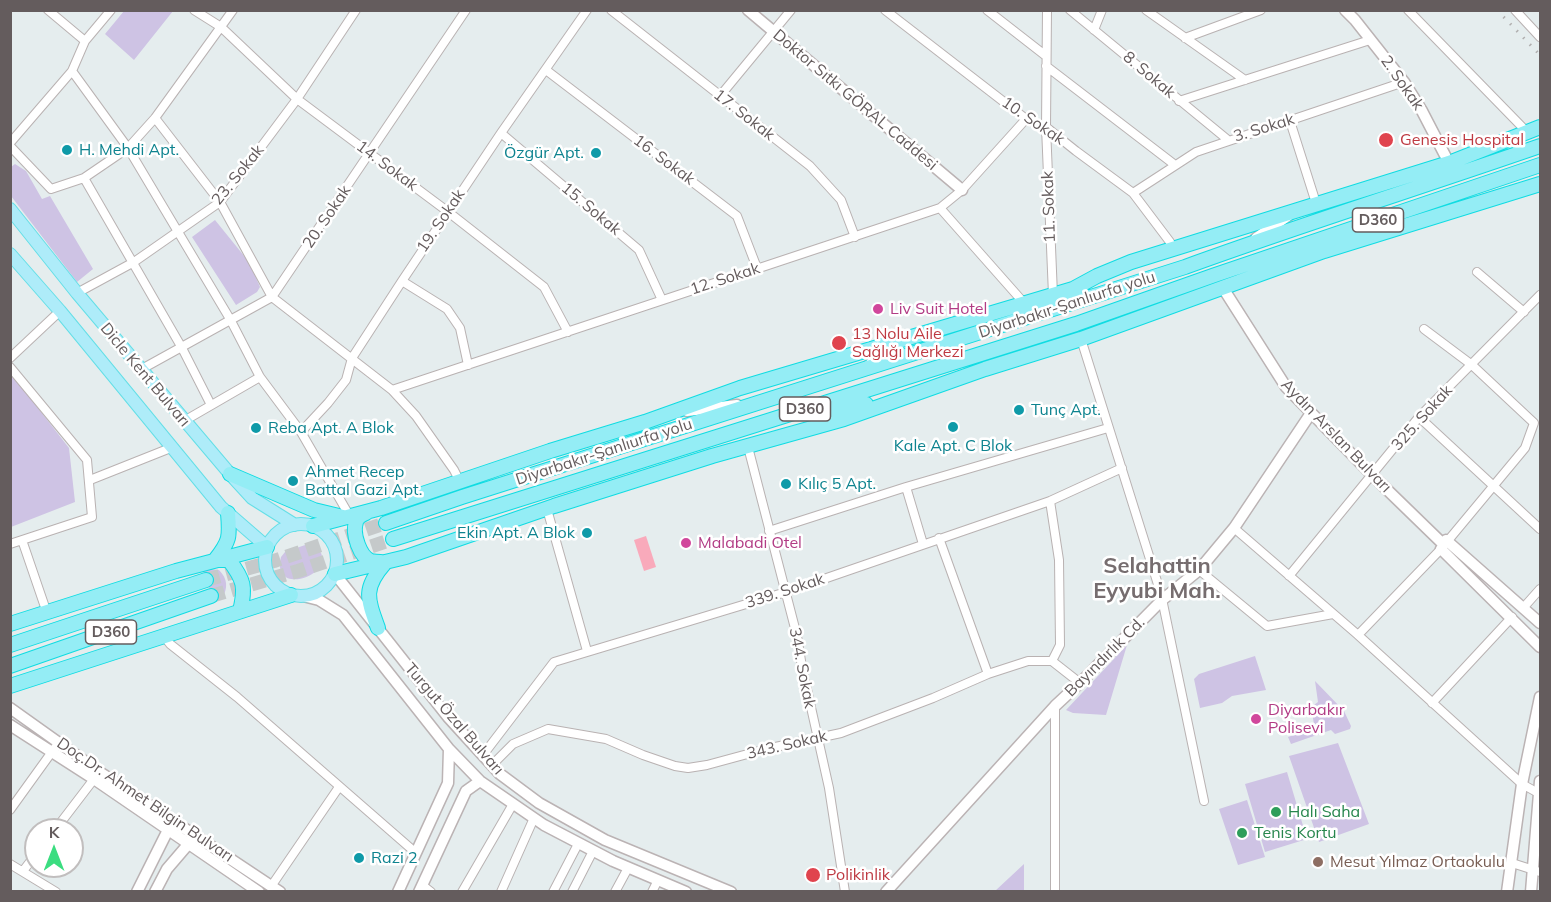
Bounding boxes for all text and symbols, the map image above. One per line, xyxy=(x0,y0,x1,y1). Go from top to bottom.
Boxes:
street label: Doktor Sıtkı GÖRAL Caddesi xyxy=(769,26,941,174)
street label: 8. Sokak xyxy=(1119,48,1179,102)
street label: 2. Sokak xyxy=(1376,52,1428,114)
street label: 17. Sokak xyxy=(710,85,778,145)
street label: 10. Sokak xyxy=(998,93,1068,149)
street label: 3. Sokak xyxy=(1231,110,1297,146)
place label: Genesis Hospital xyxy=(1400,130,1524,150)
street label: 16. Sokak xyxy=(629,131,699,189)
marker: Genesis Hospital xyxy=(1377,131,1395,149)
street label: 14. Sokak xyxy=(352,137,422,195)
place label: H. Mehdi Apt. xyxy=(79,140,179,160)
street label: 23. Sokak xyxy=(208,141,268,209)
marker: H. Mehdi Apt. xyxy=(60,143,74,157)
place label: Özgür Apt. xyxy=(504,143,584,163)
marker: Özgür Apt. xyxy=(589,146,603,160)
street label: 11. Sokak xyxy=(1038,171,1060,243)
street label: 15. Sokak xyxy=(557,178,625,240)
street label: 20. Sokak xyxy=(299,182,355,252)
street label: 19. Sokak xyxy=(413,186,469,256)
road number: D360 xyxy=(1352,208,1404,232)
street label: 12. Sokak xyxy=(688,259,762,299)
street label: Diyarbakır-Şanlıurfa yolu xyxy=(976,267,1158,343)
place label: Liv Suit Hotel xyxy=(890,299,987,319)
marker: Liv Suit Hotel xyxy=(871,302,885,316)
street label: Dicle Kent Bulvarı xyxy=(96,319,194,431)
place label: 13 Nolu Aile Sağlığı Merkezi xyxy=(852,324,964,362)
marker: 13 Nolu Aile Sağlığı Merkezi xyxy=(830,334,848,352)
street label: Aydın Arslan Bulvarı xyxy=(1277,375,1395,497)
street label: 325. Sokak xyxy=(1388,381,1456,455)
road number: D360 xyxy=(780,397,830,421)
place label: Tunç Apt. xyxy=(1031,400,1101,420)
marker: Tunç Apt. xyxy=(1012,403,1026,417)
street label: Diyarbakır-Şanlıurfa yolu xyxy=(513,414,695,490)
place label: Reba Apt. A Blok xyxy=(268,418,394,438)
marker: Kale Apt. C Blok xyxy=(946,420,960,434)
marker: Reba Apt. A Blok xyxy=(249,421,263,435)
place label: Kale Apt. C Blok xyxy=(894,436,1012,456)
place label: Ahmet Recep Battal Gazi Apt. xyxy=(305,462,422,500)
marker: Ahmet Recep Battal Gazi Apt. xyxy=(286,474,300,488)
place label: Kılıç 5 Apt. xyxy=(798,474,876,494)
marker: Kılıç 5 Apt. xyxy=(779,477,793,491)
place label: Ekin Apt. A Blok xyxy=(457,523,575,543)
marker: Ekin Apt. A Blok xyxy=(580,526,594,540)
place label: Malabadi Otel xyxy=(698,533,802,553)
marker: Malabadi Otel xyxy=(679,536,693,550)
district label: Selahattin Eyyubi Mah. xyxy=(1093,553,1221,604)
street label: 339. Sokak xyxy=(743,569,827,613)
street label: Bayındırlık Cd. xyxy=(1061,613,1149,701)
road number: D360 xyxy=(86,620,136,644)
street label: 344. Sokak xyxy=(785,626,819,710)
street label: Turgut Özal Bulvarı xyxy=(400,659,508,779)
place label: Diyarbakır Polisevi xyxy=(1268,700,1345,738)
marker: Diyarbakır Polisevi xyxy=(1249,712,1263,726)
street label: 343. Sokak xyxy=(745,726,829,764)
street label: Doç.Dr. Ahmet Bilgin Bulvarı xyxy=(53,734,237,866)
place label: Halı Saha xyxy=(1288,802,1360,822)
marker: Halı Saha xyxy=(1269,805,1283,819)
north arrow xyxy=(24,818,84,878)
text: K xyxy=(49,822,59,842)
place label: Tenis Kortu xyxy=(1254,823,1337,843)
marker: Tenis Kortu xyxy=(1235,826,1249,840)
place label: Razi 2 xyxy=(371,848,418,868)
marker: Razi 2 xyxy=(352,851,366,865)
place label: Mesut Yılmaz Ortaokulu xyxy=(1330,852,1505,872)
marker: Mesut Yılmaz Ortaokulu xyxy=(1311,855,1325,869)
place label: Polikinlik xyxy=(826,865,890,885)
marker: Polikinlik xyxy=(804,866,822,884)

